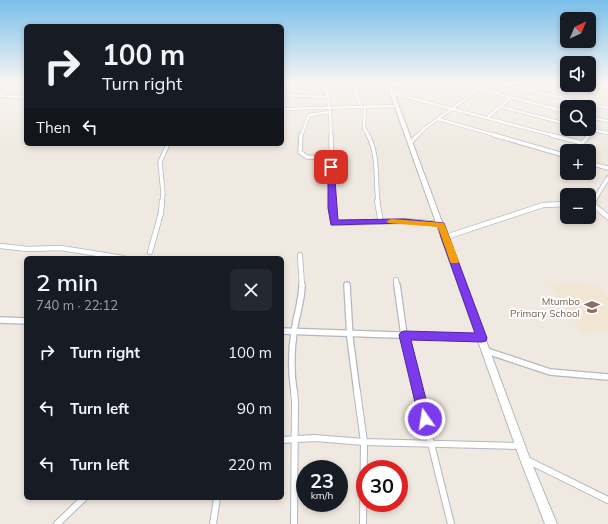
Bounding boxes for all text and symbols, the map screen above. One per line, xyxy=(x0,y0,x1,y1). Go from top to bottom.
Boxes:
north arrow xyxy=(560,12,596,48)
map controls xyxy=(560,12,596,224)
text: 100 m xyxy=(102,37,185,72)
icon: right xyxy=(36,40,88,92)
button: sound xyxy=(560,56,596,92)
text: Turn right xyxy=(102,72,182,95)
button: search xyxy=(560,100,596,136)
icon: left xyxy=(79,116,101,138)
text: Then xyxy=(36,118,71,137)
button: + xyxy=(560,144,596,180)
pin xyxy=(314,150,348,184)
icon: arrive xyxy=(320,156,342,178)
button: − xyxy=(560,188,596,224)
text: 2 min xyxy=(36,267,98,297)
button: close xyxy=(230,269,272,311)
place label: Mtumbo Primary School xyxy=(510,295,580,320)
text: 740 m · 22:12 xyxy=(36,297,118,313)
school or university icon: Mtumbo Primary School xyxy=(583,298,601,316)
icon: right xyxy=(36,341,58,363)
text: Turn right xyxy=(70,343,140,362)
text: 100 m xyxy=(228,343,272,362)
icon: left xyxy=(36,397,58,419)
position arrow xyxy=(404,398,446,440)
text: Turn left xyxy=(70,399,129,418)
text: 90 m xyxy=(237,399,272,418)
icon: left xyxy=(36,453,58,475)
text: Turn left xyxy=(70,455,129,474)
text: 220 m xyxy=(228,455,272,474)
speed limit sign: 30 xyxy=(356,460,408,512)
text: 23 xyxy=(310,468,334,493)
text: km/h xyxy=(311,489,333,502)

